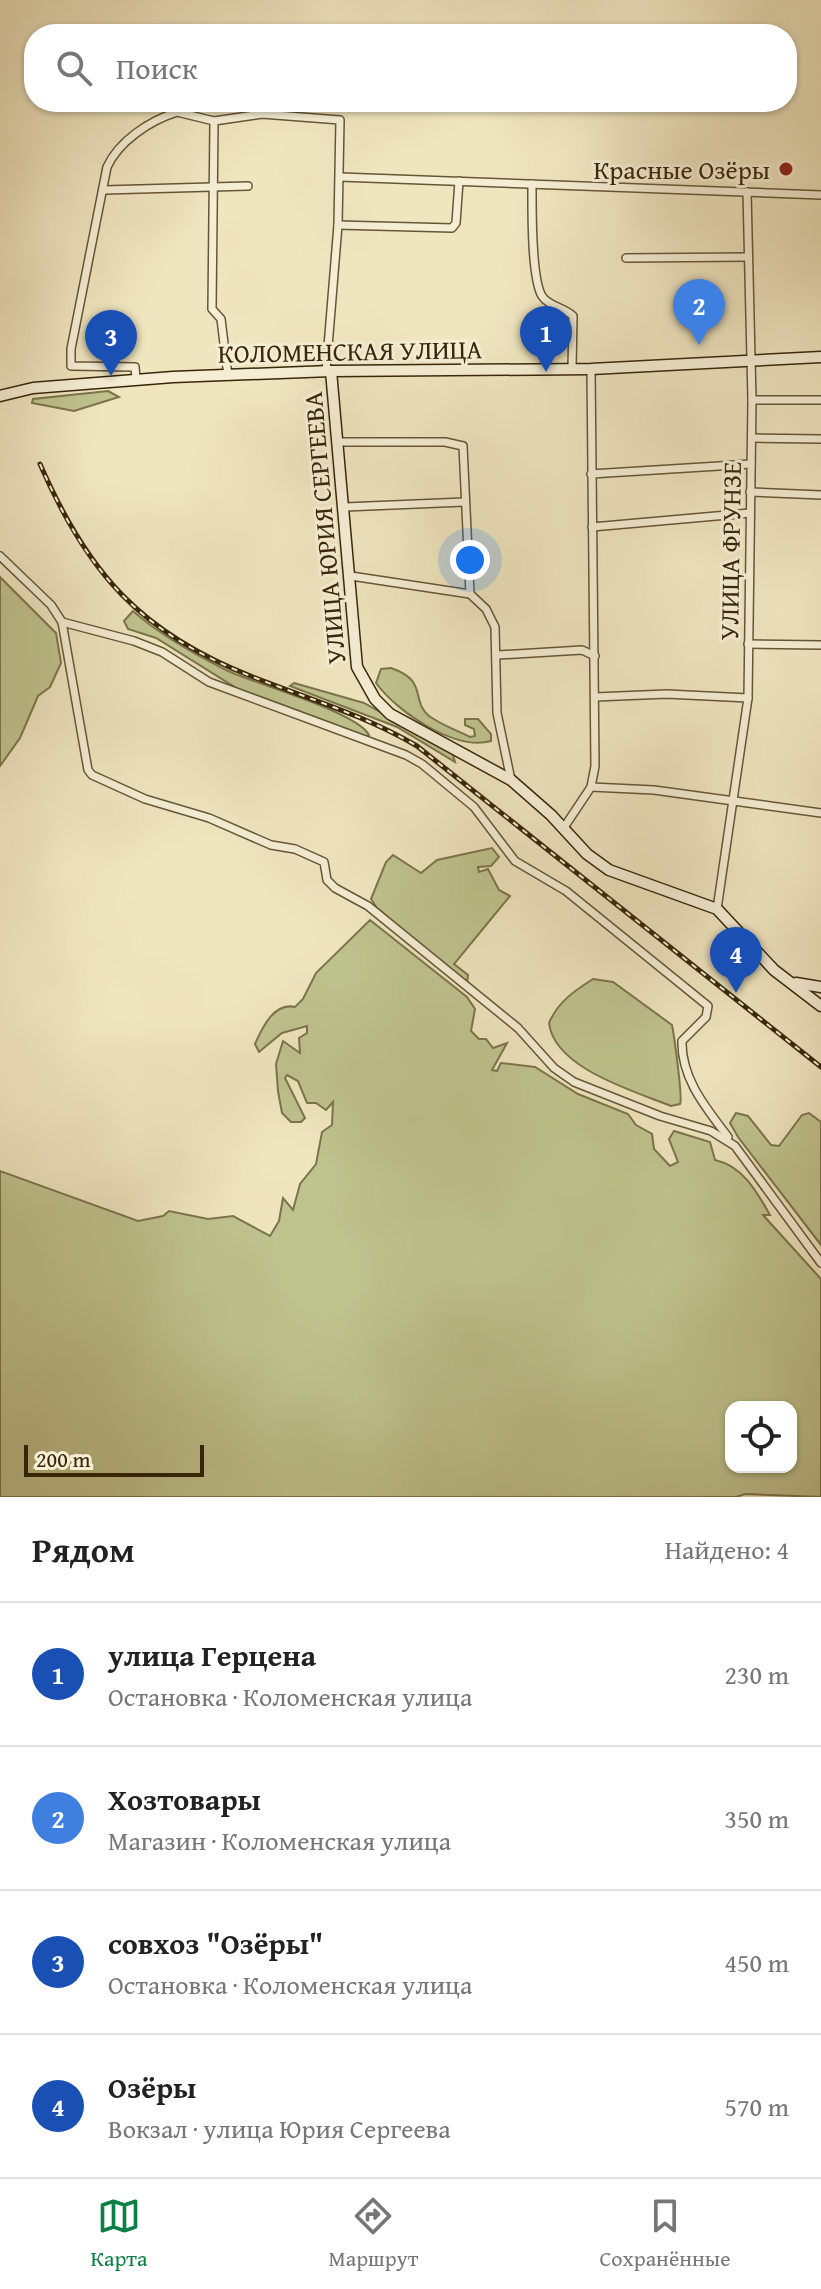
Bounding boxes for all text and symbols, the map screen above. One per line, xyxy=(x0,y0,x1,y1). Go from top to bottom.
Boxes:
search box xyxy=(24,24,797,112)
icon: search xyxy=(52,46,96,90)
text: Поиск xyxy=(116,46,198,90)
place label: Красные Озёры xyxy=(593,150,770,189)
marker: Красные Озёры xyxy=(777,160,795,178)
pin: 2 xyxy=(673,279,725,345)
pin: 1 xyxy=(520,306,572,372)
pin: 3 xyxy=(85,310,137,376)
street label: КОЛОМЕНСКАЯ УЛИЦА xyxy=(218,329,483,373)
street label: УЛИЦА ЮРИЯ СЕРГЕЕВА xyxy=(293,390,355,666)
street label: УЛИЦА ФРУНЗЕ xyxy=(709,461,751,641)
your location xyxy=(450,540,490,580)
pin: 4 xyxy=(710,927,762,993)
map controls xyxy=(725,1401,797,1473)
button: locate xyxy=(725,1401,797,1473)
scale bar xyxy=(24,1441,204,1477)
text: 200 m xyxy=(36,1443,91,1475)
text: Рядом xyxy=(32,1525,135,1574)
text: Найдено: 4 xyxy=(665,1530,789,1569)
text: улица Герцена xyxy=(108,1633,316,1677)
text: 1 xyxy=(51,1655,65,1694)
text: 230 m xyxy=(724,1655,789,1694)
text: Остановка · Коломенская улица xyxy=(108,1677,472,1716)
text: Хозтовары xyxy=(108,1777,261,1821)
text: 2 xyxy=(51,1799,65,1838)
text: 350 m xyxy=(724,1799,789,1838)
text: Магазин · Коломенская улица xyxy=(108,1821,451,1860)
text: совхоз "Озёры" xyxy=(108,1921,323,1965)
text: 3 xyxy=(51,1943,65,1982)
text: 450 m xyxy=(724,1943,789,1982)
text: Остановка · Коломенская улица xyxy=(108,1965,472,2004)
text: Озёры xyxy=(108,2065,196,2109)
text: 4 xyxy=(51,2087,65,2126)
text: 570 m xyxy=(724,2087,789,2126)
text: Вокзал · улица Юрия Сергеева xyxy=(108,2109,451,2148)
tab: Карта xyxy=(90,2194,147,2274)
tab: Маршрут xyxy=(328,2194,418,2274)
tab: Сохранённые xyxy=(599,2194,730,2274)

